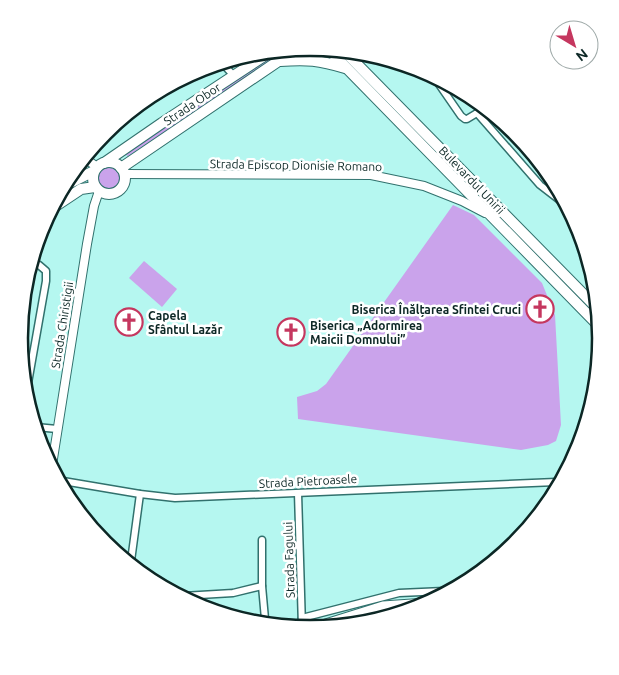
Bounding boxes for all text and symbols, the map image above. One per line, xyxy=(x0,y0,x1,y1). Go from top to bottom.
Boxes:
north arrow xyxy=(549,20,599,70)
text: N xyxy=(573,46,591,65)
street label: Strada Obor xyxy=(161,80,223,128)
street label: Bulevardul Unirii xyxy=(436,144,508,217)
street label: Strada Episcop Dionisie Romano xyxy=(210,157,382,173)
street label: Strada Chiristigii xyxy=(49,281,75,369)
church icon: Biserica Înălțarea Sfintei Cruci xyxy=(525,294,555,324)
place label: Biserica Înălțarea Sfintei Cruci xyxy=(351,301,521,317)
church icon: Capela Sfântul Lazăr xyxy=(114,307,144,337)
place label: Capela Sfântul Lazăr xyxy=(148,309,222,336)
church icon: Biserica „Adormirea Maicii Domnului” xyxy=(276,317,306,347)
place label: Biserica „Adormirea Maicii Domnului” xyxy=(310,319,422,346)
street label: Strada Pietroasele xyxy=(259,472,357,490)
street label: Strada Fagului xyxy=(281,522,297,598)

